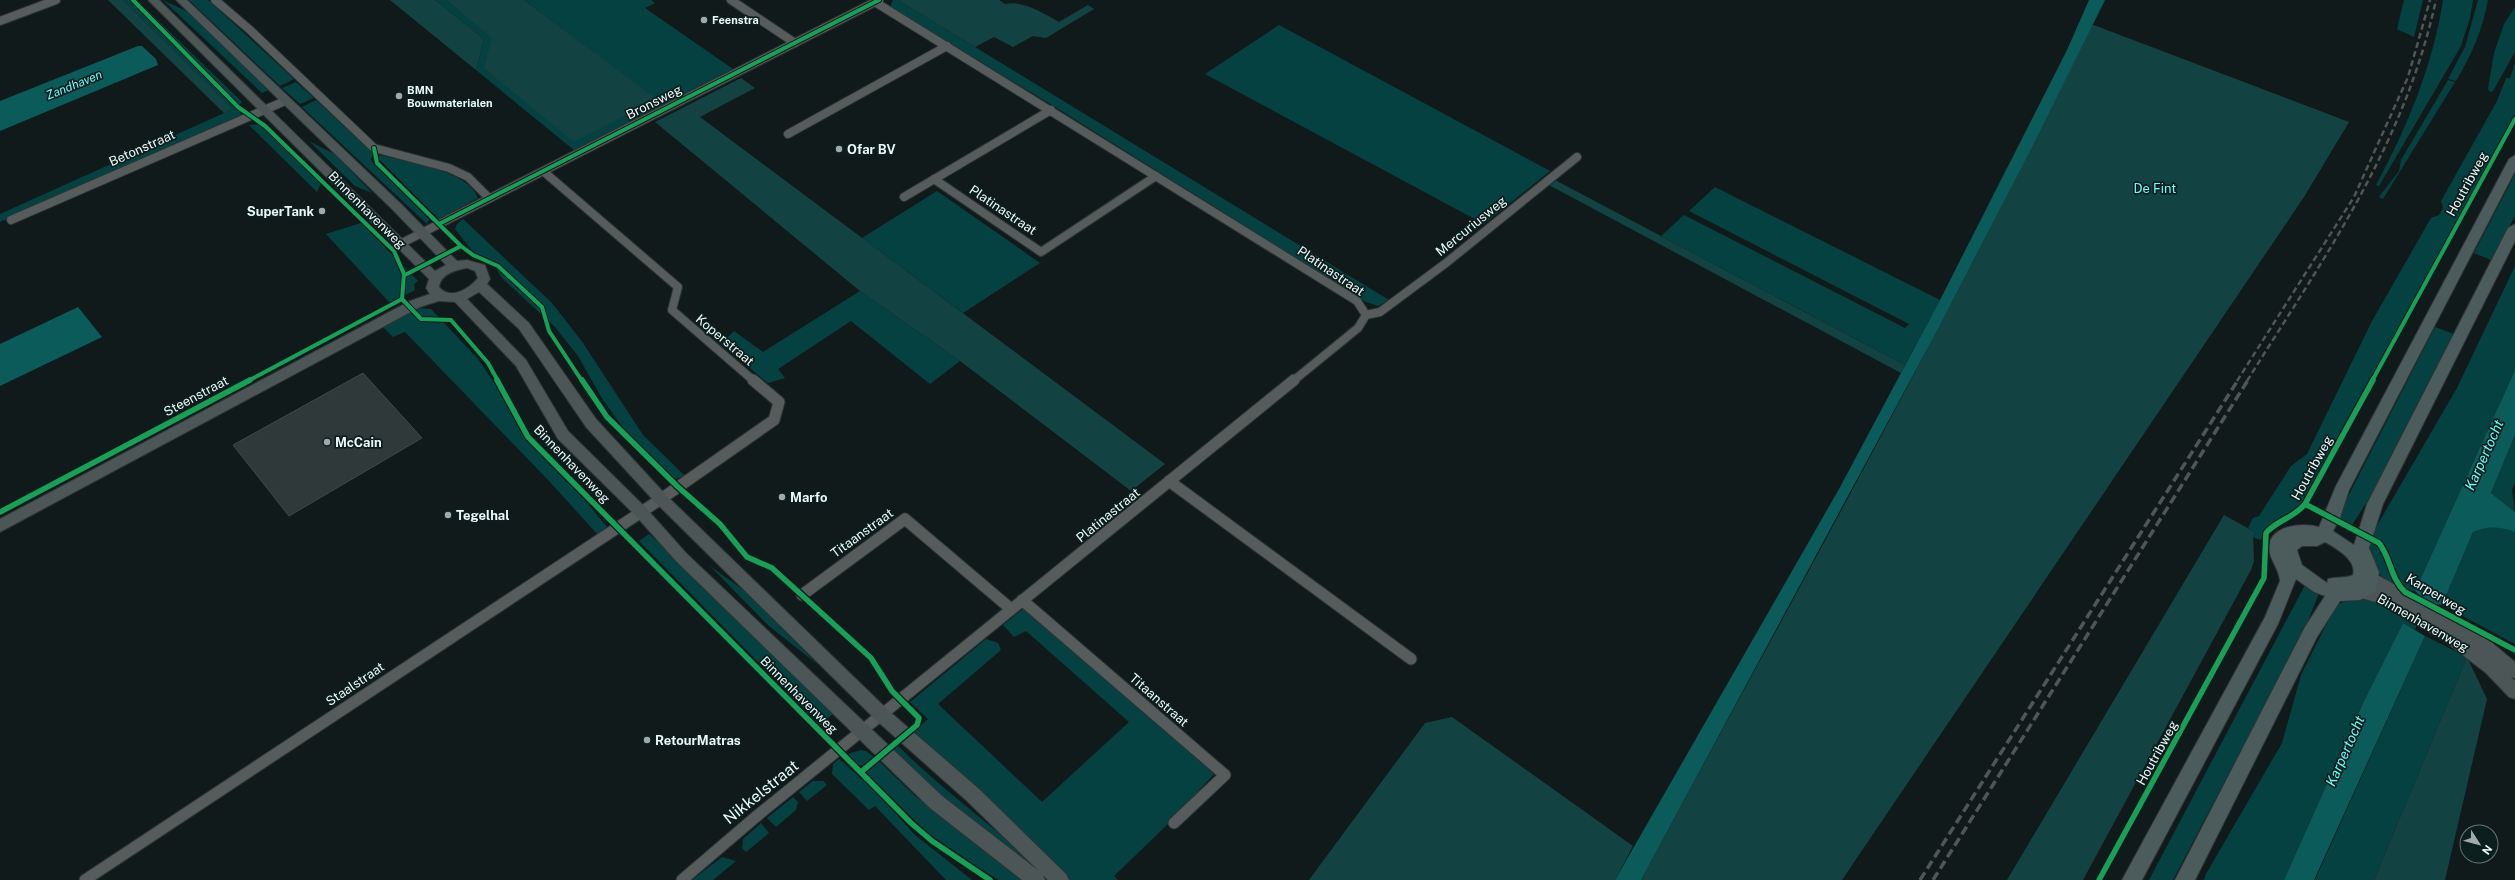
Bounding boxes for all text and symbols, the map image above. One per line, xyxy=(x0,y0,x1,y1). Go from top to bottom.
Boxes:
place label: Feenstra xyxy=(712,14,759,26)
marker: Feenstra xyxy=(699,15,709,25)
water label: Zandhaven xyxy=(44,67,104,103)
street label: Bronsweg xyxy=(624,82,684,122)
place label: BMN Bouwmaterialen xyxy=(407,84,493,109)
marker: BMN Bouwmaterialen xyxy=(394,91,404,101)
street label: Betonstraat xyxy=(107,127,177,169)
place label: Ofar BV xyxy=(847,142,896,157)
marker: Ofar BV xyxy=(834,144,844,154)
street label: Houtribweg xyxy=(2443,149,2491,219)
street label: Binnenhavenweg xyxy=(325,168,409,252)
park label: De Fint xyxy=(2134,181,2176,196)
street label: Platinastraat xyxy=(967,182,1039,238)
street label: Mercuriusweg xyxy=(1433,193,1509,259)
place label: SuperTank xyxy=(247,204,314,219)
marker: SuperTank xyxy=(317,206,327,216)
street label: Platinastraat xyxy=(1295,243,1367,299)
street label: Koperstraat xyxy=(693,311,757,369)
street label: Steenstraat xyxy=(161,373,231,419)
water label: Karpertocht xyxy=(2461,417,2507,493)
street label: Binnenhavenweg xyxy=(531,422,613,506)
street label: Houtribweg xyxy=(2288,433,2336,503)
place label: McCain xyxy=(335,435,382,450)
marker: McCain xyxy=(322,437,332,447)
street label: Platinastraat xyxy=(1073,485,1143,545)
place label: Marfo xyxy=(790,490,827,505)
marker: Marfo xyxy=(777,492,787,502)
street label: Titaanstraat xyxy=(828,505,896,561)
place label: Tegelhal xyxy=(456,508,509,523)
marker: Tegelhal xyxy=(443,510,453,520)
street label: Karperweg xyxy=(2404,570,2468,618)
street label: Binnenhavenweg xyxy=(2375,591,2471,655)
street label: Binnenhavenweg xyxy=(757,653,841,737)
street label: Staalstraat xyxy=(323,659,387,709)
street label: Titaanstraat xyxy=(1126,670,1192,730)
water label: Karpertocht xyxy=(2322,713,2368,789)
street label: Houtribweg xyxy=(2133,718,2181,788)
place label: RetourMatras xyxy=(655,733,741,748)
marker: RetourMatras xyxy=(642,735,652,745)
street label: Nikkelstraat xyxy=(720,756,802,828)
north arrow xyxy=(2459,824,2499,864)
text: N xyxy=(2480,843,2494,857)

